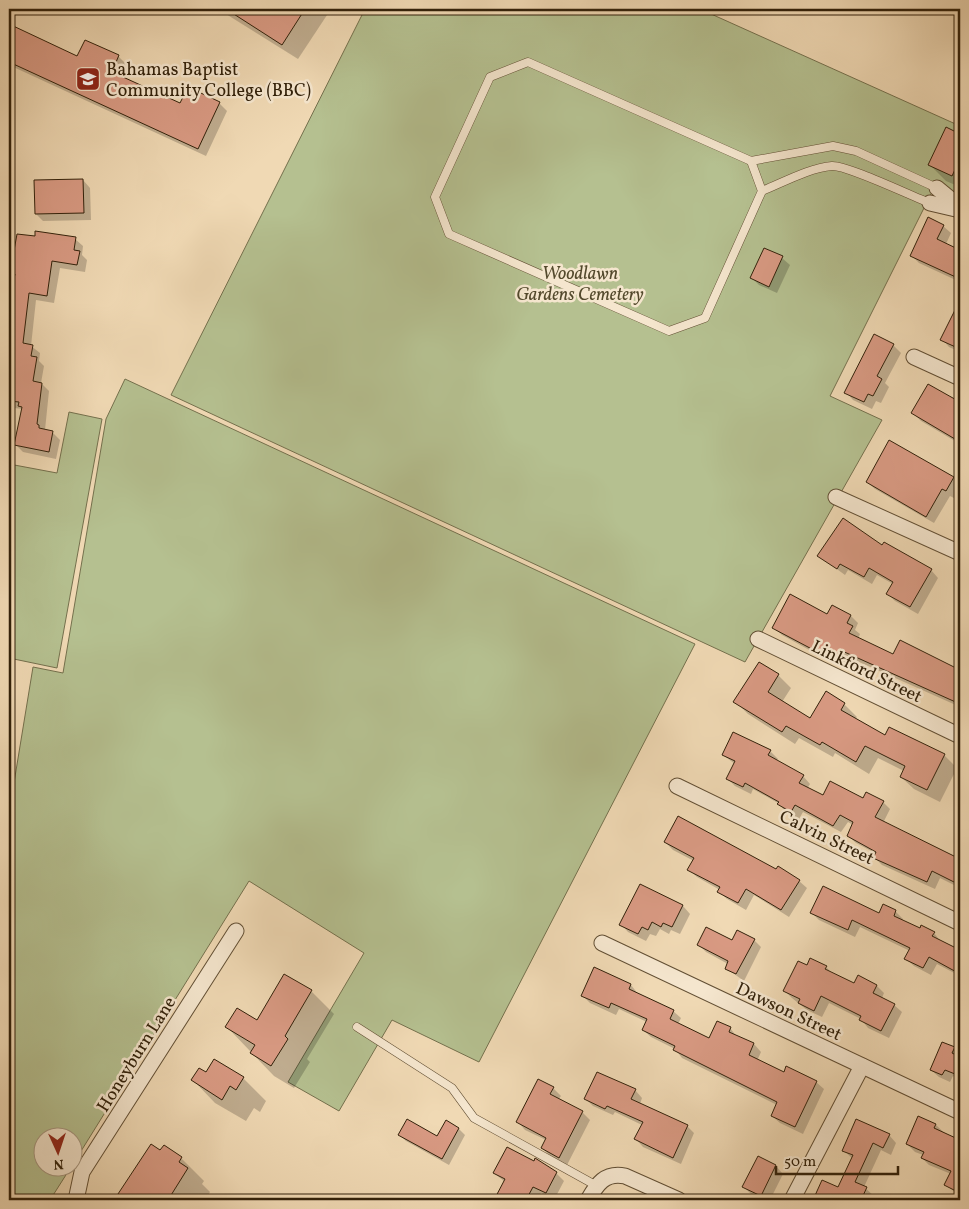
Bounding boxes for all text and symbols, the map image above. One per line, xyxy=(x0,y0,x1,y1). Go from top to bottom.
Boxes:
place label: Bahamas Baptist Community College (BBC) xyxy=(106,58,311,104)
school or university icon: Bahamas Baptist Community College (BBC) xyxy=(75,66,101,92)
park label: Woodlawn Gardens Cemetery xyxy=(516,262,644,308)
street label: Linkford Street xyxy=(807,635,926,710)
street label: Calvin Street xyxy=(775,805,878,872)
street label: Dawson Street xyxy=(731,977,845,1048)
street label: Honeyburn Lane xyxy=(92,992,183,1117)
north arrow xyxy=(32,1126,82,1176)
scale bar xyxy=(776,1144,899,1176)
text: 50 m xyxy=(784,1152,816,1173)
text: N xyxy=(53,1154,64,1173)

